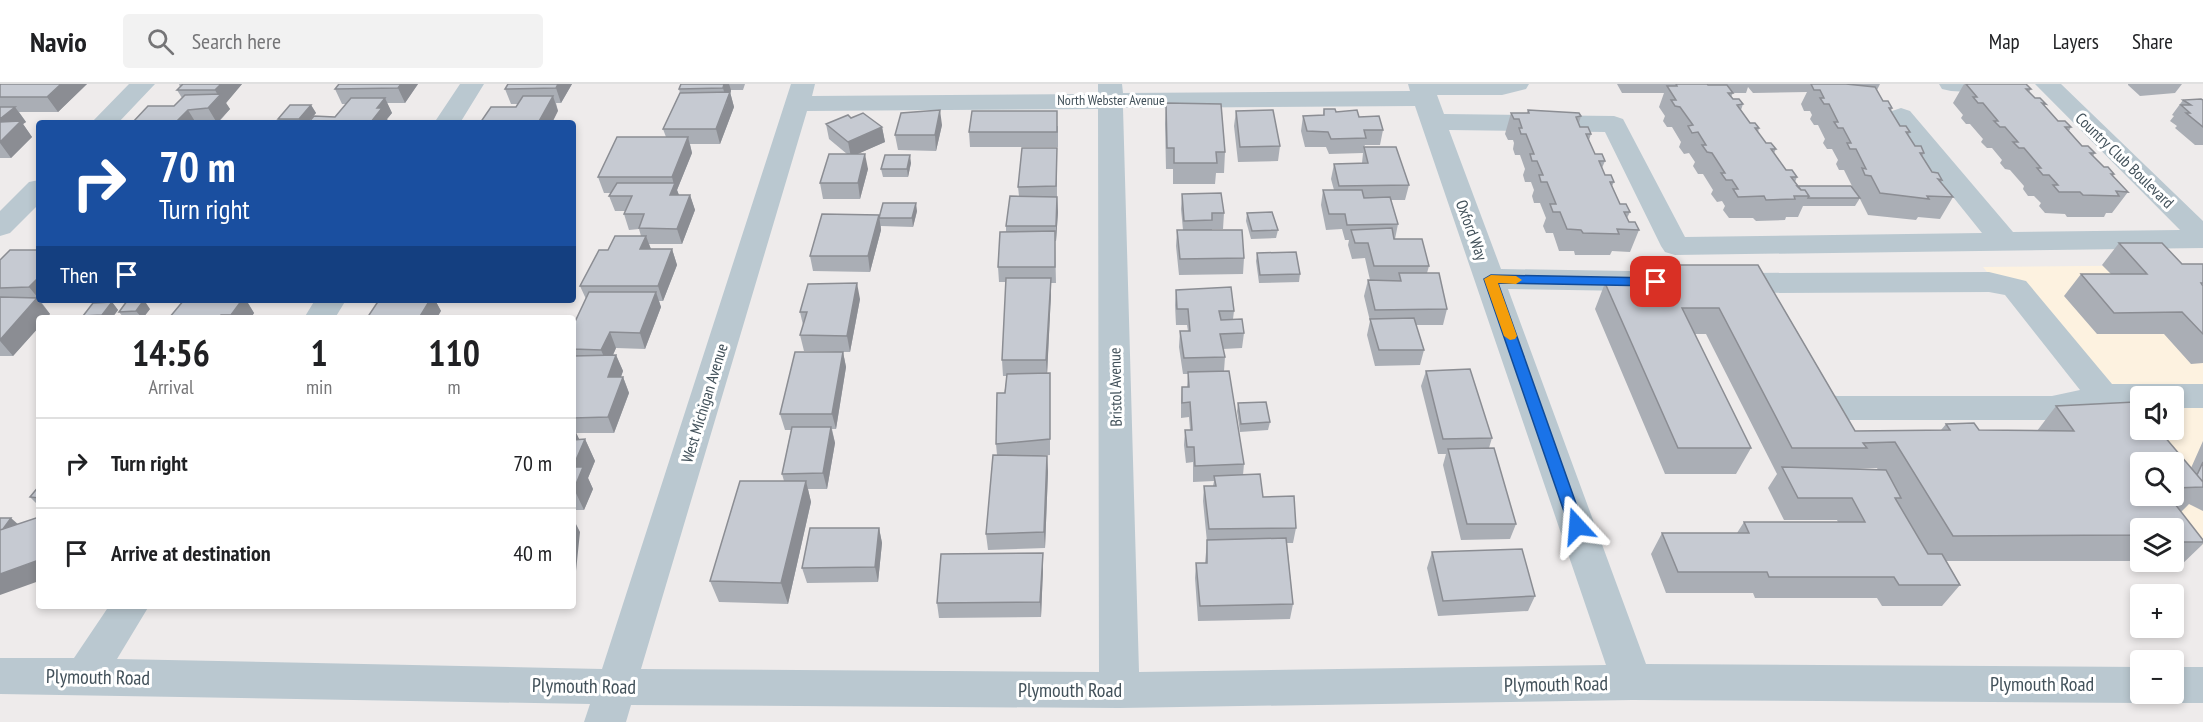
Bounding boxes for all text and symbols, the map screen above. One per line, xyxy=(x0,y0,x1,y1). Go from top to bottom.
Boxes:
search box xyxy=(123,14,543,68)
text: Navio xyxy=(30,23,87,60)
icon: search xyxy=(144,25,177,58)
text: Search here xyxy=(192,27,281,55)
text: Map xyxy=(1989,28,2020,55)
text: Layers xyxy=(2053,28,2099,55)
text: Share xyxy=(2132,28,2173,55)
street label: North Webster Avenue xyxy=(1057,91,1165,109)
street label: Country Club Boulevard xyxy=(2072,108,2178,212)
text: 70 m xyxy=(159,139,236,194)
icon: right xyxy=(60,144,138,222)
text: Turn right xyxy=(159,192,250,226)
street label: Oxford Way xyxy=(1452,197,1492,263)
pin xyxy=(1630,256,1681,307)
icon: arrive xyxy=(110,258,143,291)
text: Then xyxy=(60,261,98,289)
icon: arrive xyxy=(1639,265,1672,298)
text: 14:56 xyxy=(132,329,210,376)
text: 1 xyxy=(310,329,328,376)
text: 110 xyxy=(428,329,480,376)
street label: West Michigan Avenue xyxy=(676,341,732,465)
street label: Bristol Avenue xyxy=(1104,347,1126,427)
text: Arrival xyxy=(148,374,194,400)
text: min xyxy=(306,374,332,400)
text: m xyxy=(448,374,461,400)
map controls xyxy=(2130,386,2184,704)
button: sound xyxy=(2130,386,2184,440)
icon: right xyxy=(60,447,93,480)
text: Turn right xyxy=(111,449,188,477)
text: 70 m xyxy=(513,449,552,477)
button: search xyxy=(2130,452,2184,506)
position arrow xyxy=(1545,494,1609,558)
button: layers xyxy=(2130,518,2184,572)
icon: arrive xyxy=(60,537,93,570)
text: Arrive at destination xyxy=(111,539,271,567)
text: 40 m xyxy=(513,539,552,567)
button: + xyxy=(2130,584,2184,638)
button: − xyxy=(2130,650,2184,704)
street label: Plymouth Road xyxy=(46,663,150,691)
street label: Plymouth Road xyxy=(1504,670,1608,698)
street label: Plymouth Road xyxy=(1990,671,2094,697)
street label: Plymouth Road xyxy=(532,672,636,700)
street label: Plymouth Road xyxy=(1018,677,1122,703)

